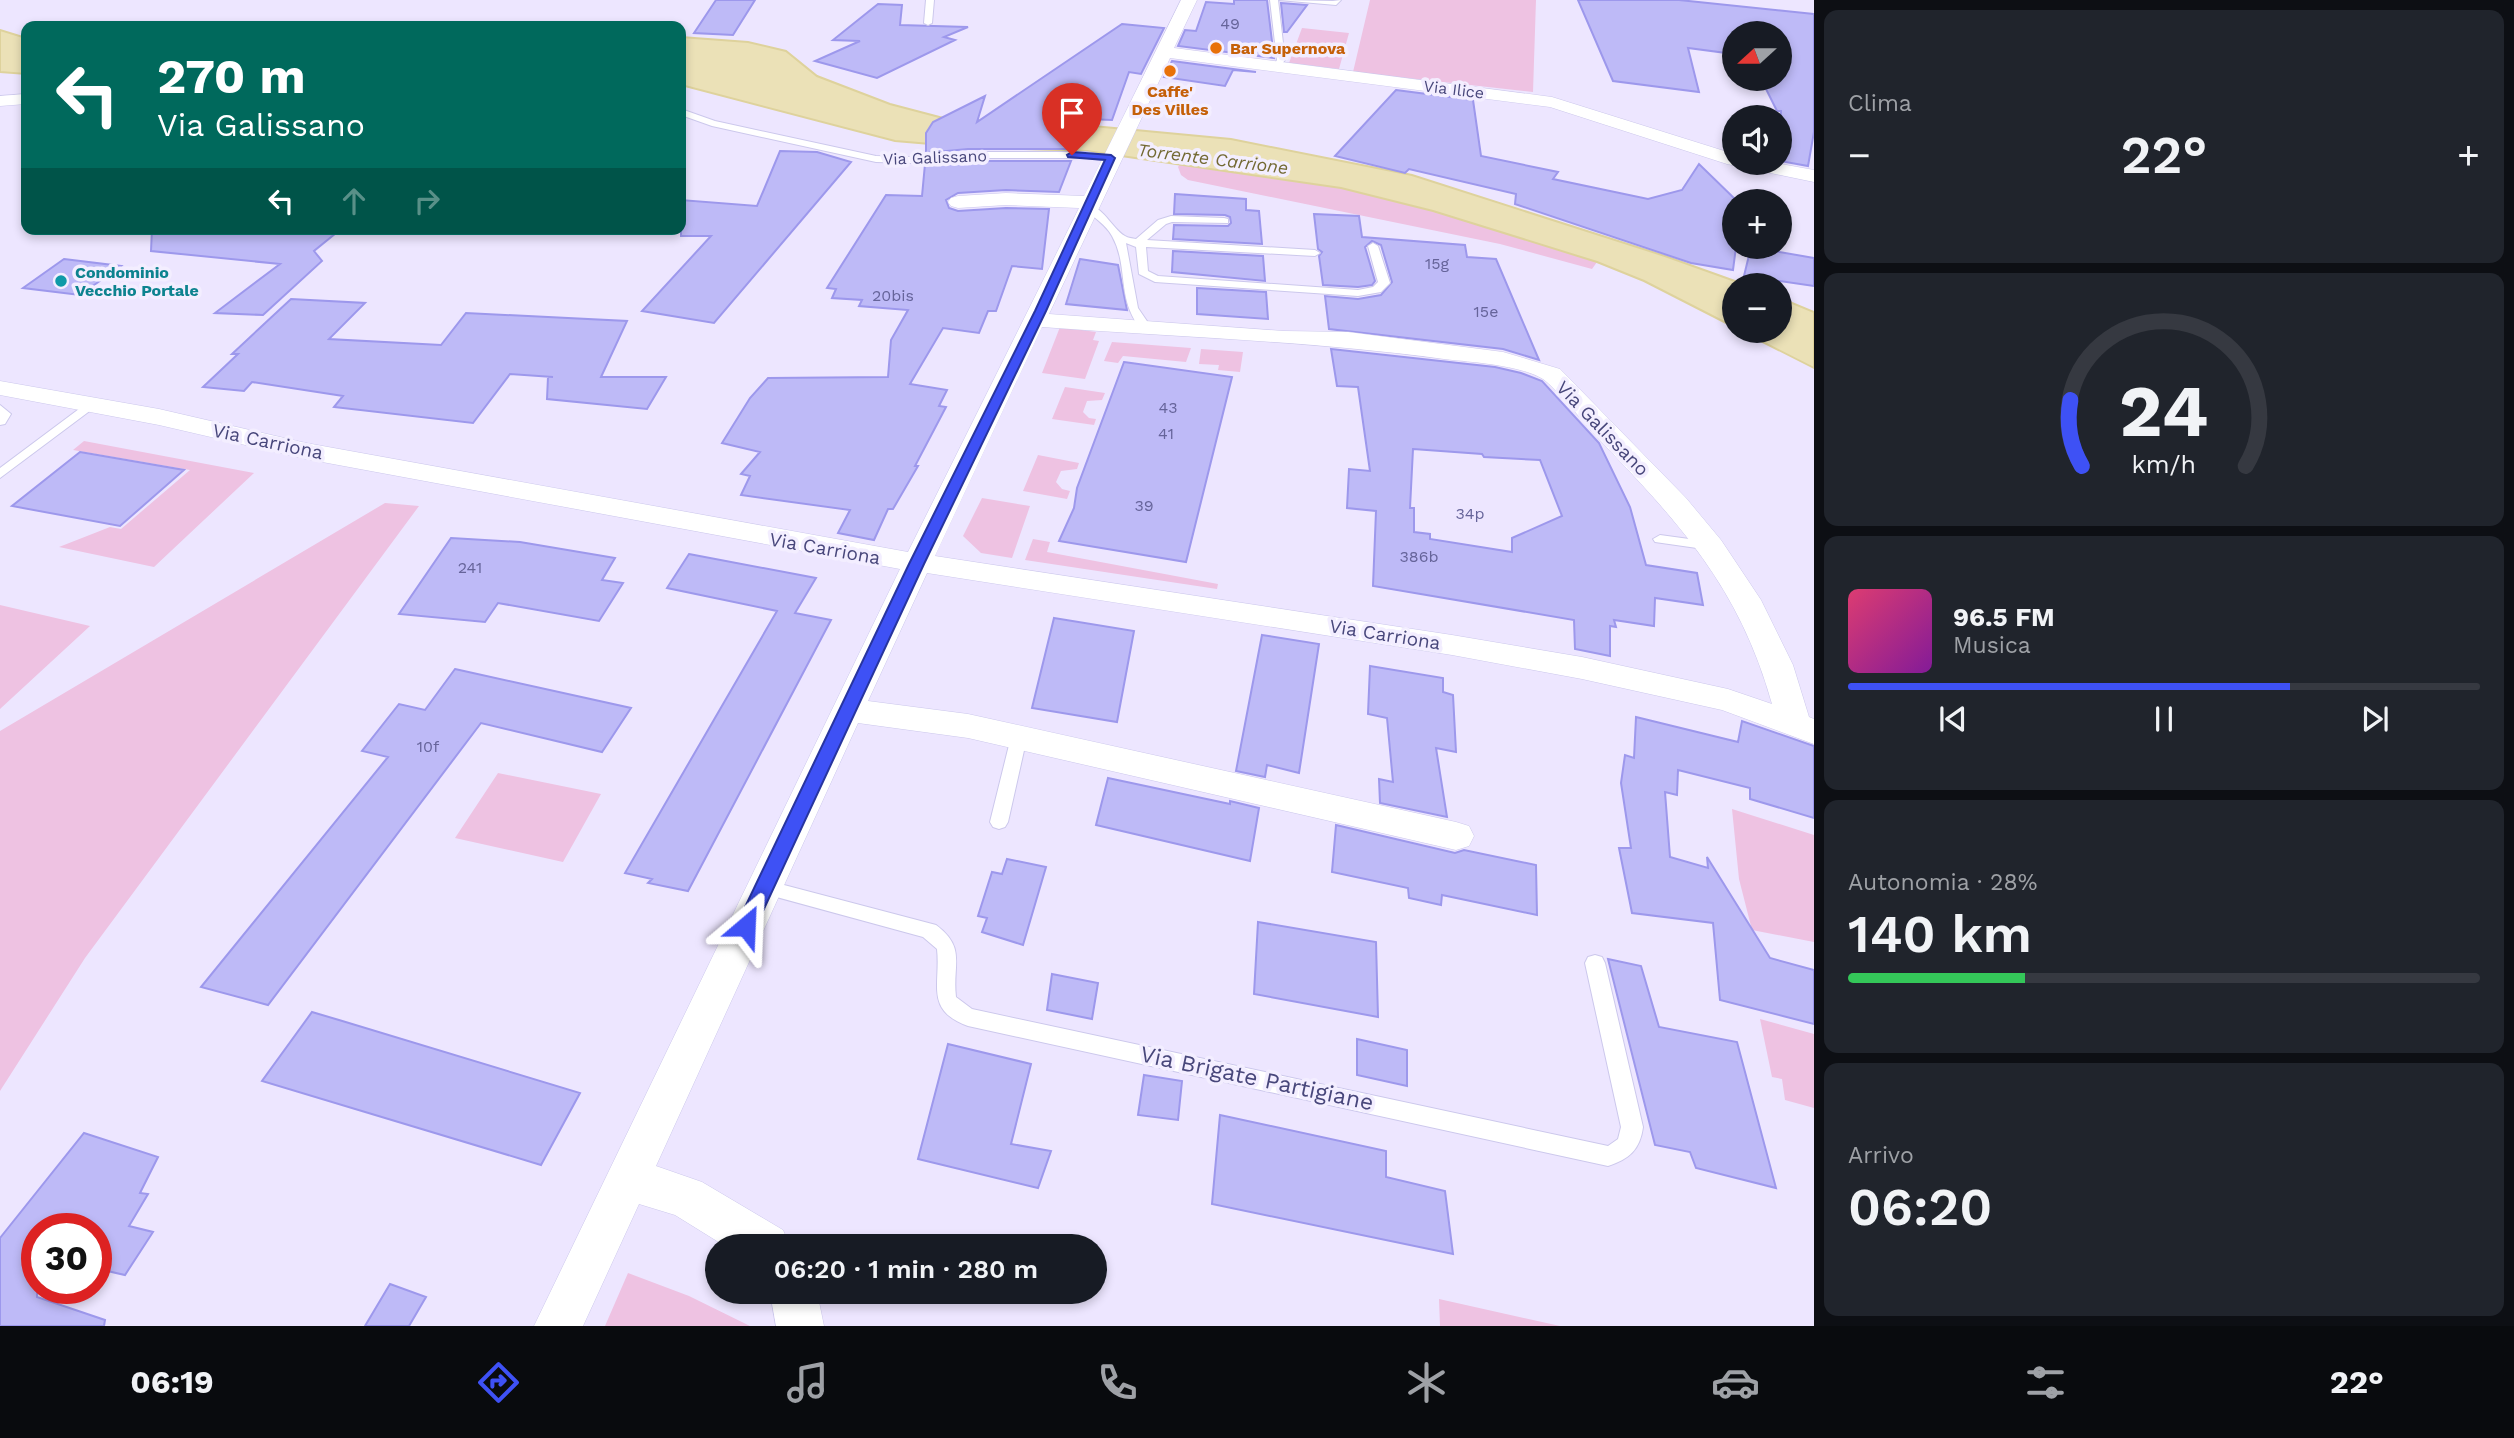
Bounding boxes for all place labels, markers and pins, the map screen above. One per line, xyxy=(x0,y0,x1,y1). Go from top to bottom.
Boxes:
place label: Bar Supernova xyxy=(1230,39,1346,58)
marker: Bar Supernova xyxy=(1208,40,1224,56)
marker: Caffe' Des Villes xyxy=(1162,63,1178,79)
place label: Caffe' Des Villes xyxy=(1131,82,1209,119)
pin xyxy=(1042,83,1102,155)
place label: Condominio Vecchio Portale xyxy=(75,263,199,300)
marker: Condominio Vecchio Portale xyxy=(53,273,69,289)

